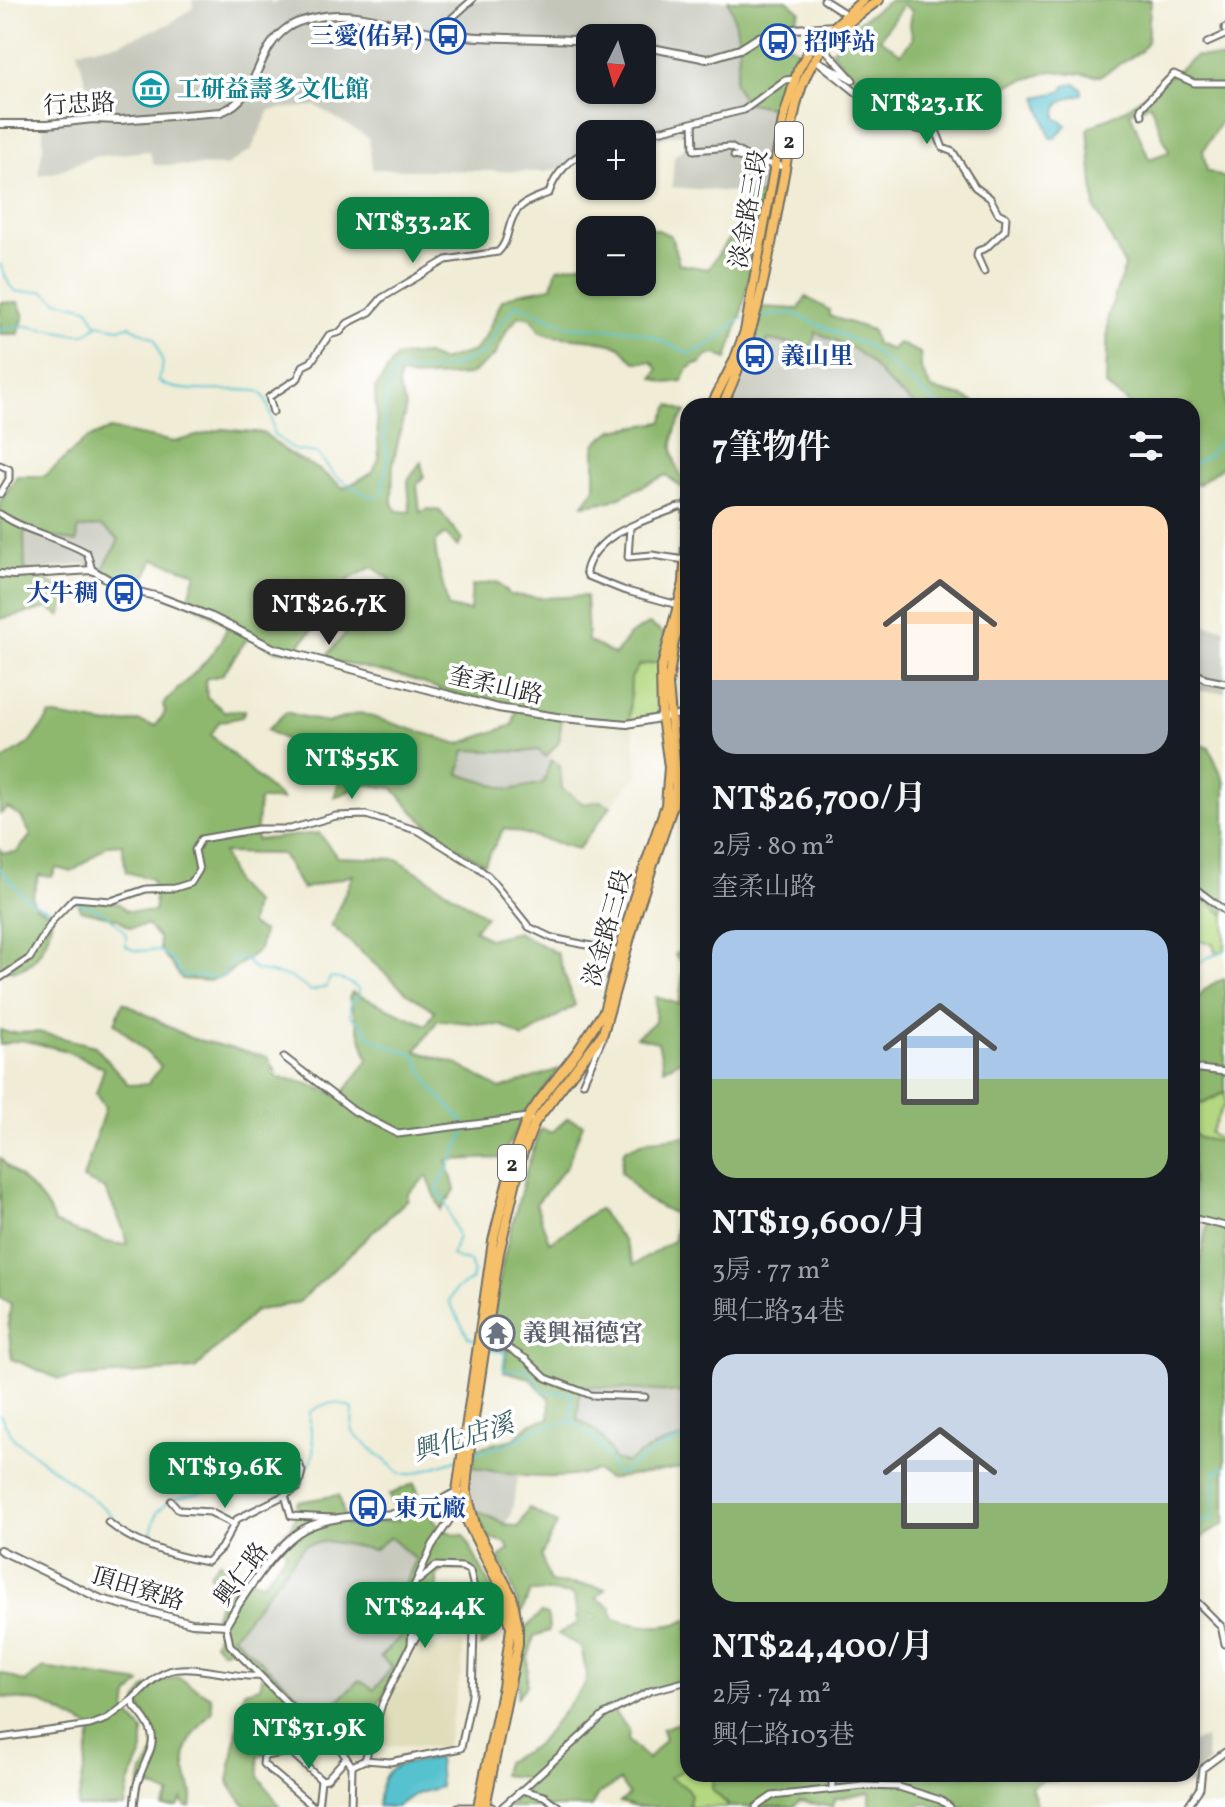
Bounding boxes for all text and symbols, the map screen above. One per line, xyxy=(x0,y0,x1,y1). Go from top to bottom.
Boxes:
bus stop icon: 三愛(佑昇) xyxy=(429,17,467,55)
place label: 三愛(佑昇) xyxy=(310,21,422,55)
bus stop icon: 招呼站 xyxy=(759,23,797,61)
north arrow xyxy=(576,24,656,104)
map controls xyxy=(576,24,656,296)
place label: 招呼站 xyxy=(804,27,876,61)
museum icon: 工研益壽多文化館 xyxy=(132,70,170,108)
place label: 工研益壽多文化館 xyxy=(177,74,369,108)
pin: NT$23.1K xyxy=(844,78,1010,146)
text: NT$23.1K xyxy=(871,86,984,122)
street label: 行忠路 xyxy=(42,87,116,125)
button: + xyxy=(576,120,656,200)
road number: 2 xyxy=(775,122,803,158)
street label: 淡金路三段 xyxy=(723,147,777,271)
pin: NT$33.2K xyxy=(330,197,496,265)
text: NT$33.2K xyxy=(355,205,471,241)
button: − xyxy=(576,216,656,296)
bus stop icon: 義山里 xyxy=(736,337,774,375)
place label: 義山里 xyxy=(781,341,853,375)
icon: filters xyxy=(1124,424,1168,468)
text: 7筆物件 xyxy=(712,426,830,473)
icon: home xyxy=(868,558,1012,702)
bus stop icon: 大牛稠 xyxy=(105,574,143,612)
place label: 大牛稠 xyxy=(26,578,98,612)
pin: NT$26.7K xyxy=(246,579,412,647)
text: NT$26.7K xyxy=(271,587,387,623)
street label: 奎柔山路 xyxy=(445,660,546,714)
pin: NT$55K xyxy=(287,733,417,801)
text: NT$55K xyxy=(305,741,399,777)
text: NT$26,700/月 xyxy=(712,777,927,824)
text: 2房 · 80 m² xyxy=(712,829,834,865)
street label: 淡金路三段 xyxy=(576,866,642,991)
text: 奎柔山路 xyxy=(712,870,816,906)
icon: home xyxy=(868,982,1012,1126)
road number: 2 xyxy=(498,1145,526,1181)
text: NT$19,600/月 xyxy=(712,1201,927,1248)
text: 3房 · 77 m² xyxy=(712,1253,830,1289)
text: 興仁路34巷 xyxy=(712,1294,845,1330)
temple icon: 義興福德宮 xyxy=(478,1314,516,1352)
place label: 義興福德宮 xyxy=(523,1318,643,1352)
water label: 興化店溪 xyxy=(409,1406,521,1471)
icon: home xyxy=(868,1406,1012,1550)
pin: NT$19.6K xyxy=(142,1442,308,1510)
text: NT$19.6K xyxy=(167,1450,283,1486)
bus stop icon: 東元廠 xyxy=(349,1489,387,1527)
place label: 東元廠 xyxy=(394,1493,466,1527)
street label: 興仁路 xyxy=(207,1536,278,1614)
street label: 頂田寮路 xyxy=(87,1560,188,1620)
pin: NT$24.4K xyxy=(342,1582,508,1650)
text: NT$24.4K xyxy=(365,1590,485,1626)
text: NT$24,400/月 xyxy=(712,1625,934,1672)
text: 2房 · 74 m² xyxy=(712,1677,831,1713)
pin: NT$31.9K xyxy=(226,1703,392,1771)
text: NT$31.9K xyxy=(252,1711,366,1747)
text: 興仁路103巷 xyxy=(712,1718,854,1754)

